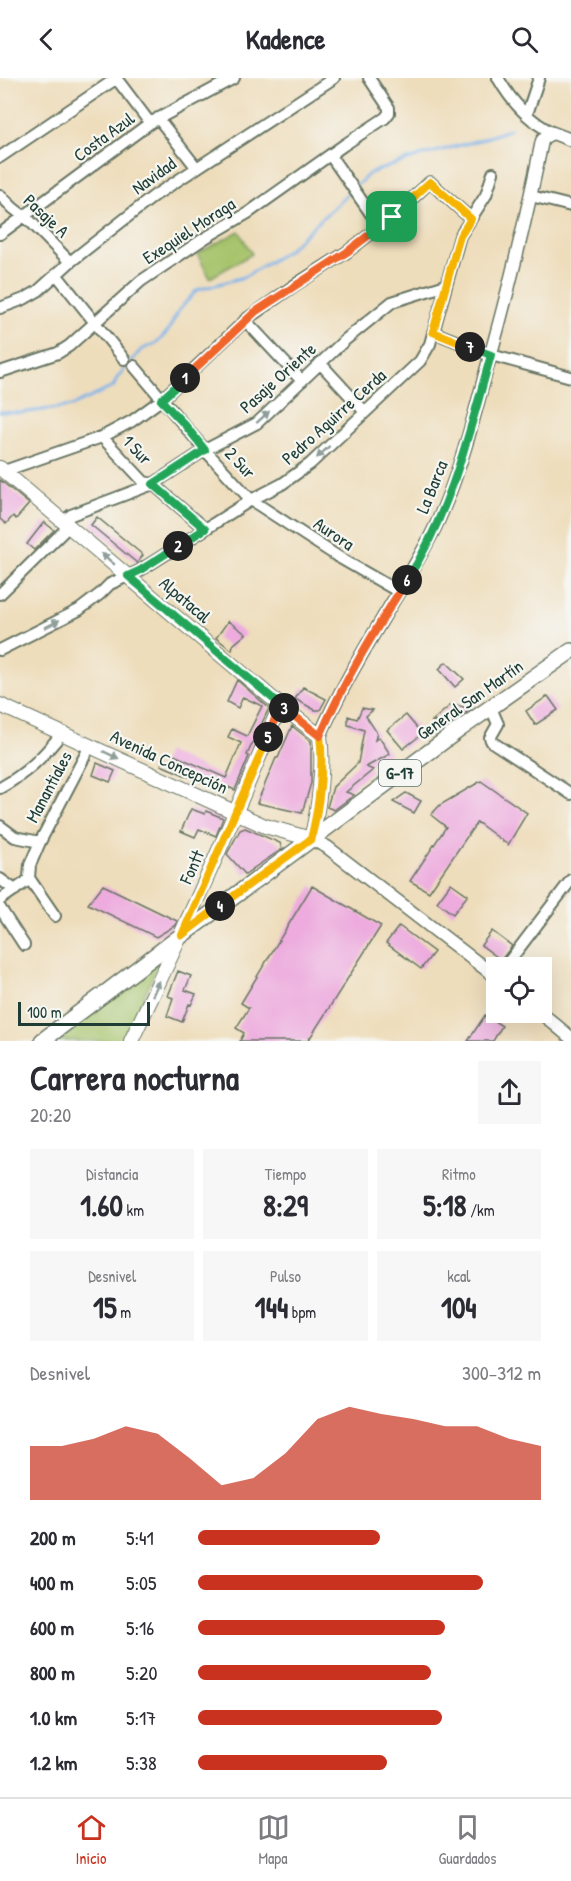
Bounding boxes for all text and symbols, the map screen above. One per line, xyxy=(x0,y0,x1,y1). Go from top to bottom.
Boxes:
text: Kadence xyxy=(246,21,325,57)
icon: back xyxy=(30,23,63,56)
icon: search xyxy=(508,23,541,56)
street label: Costa Azul xyxy=(68,106,140,167)
street label: Navidad xyxy=(127,151,181,200)
street label: Pasaje A xyxy=(18,188,75,243)
street label: Exequiel Moraga xyxy=(138,191,240,270)
pin xyxy=(366,191,417,242)
icon: arrive xyxy=(375,200,408,233)
pin: 7 xyxy=(455,332,485,362)
text: 7 xyxy=(466,336,474,358)
street label: Pasaje Oriente xyxy=(234,337,321,419)
pin: 1 xyxy=(170,363,200,393)
street label: Pedro Aguirre Cerda xyxy=(276,363,391,470)
text: 1 xyxy=(182,367,188,389)
one-way arrow xyxy=(255,411,270,424)
street label: 1 Sur xyxy=(117,429,158,470)
street label: 2 Sur xyxy=(219,441,261,484)
one-way arrow xyxy=(315,445,330,459)
street label: La Barca xyxy=(410,457,453,517)
street label: Aurora xyxy=(309,511,360,556)
pin: 2 xyxy=(163,531,193,561)
text: 2 xyxy=(174,535,182,557)
one-way arrow xyxy=(100,552,116,565)
pin: 6 xyxy=(392,565,422,595)
text: 6 xyxy=(404,569,410,591)
street label: Alpatacal xyxy=(154,571,217,629)
one-way arrow xyxy=(44,619,61,629)
street label: General San Martín xyxy=(411,654,528,746)
pin: 3 xyxy=(269,693,299,723)
text: 3 xyxy=(280,697,288,719)
pin: 5 xyxy=(253,722,283,752)
street label: Avenida Concepción xyxy=(106,723,232,800)
text: 5 xyxy=(265,726,271,748)
street label: Manantiales xyxy=(19,747,78,827)
one-way arrow xyxy=(102,751,119,760)
road number: G-17 xyxy=(379,760,421,786)
street label: Fontt xyxy=(173,845,210,889)
pin: 4 xyxy=(205,891,235,921)
text: 4 xyxy=(217,895,223,917)
map controls xyxy=(486,957,552,1023)
button: locate xyxy=(486,957,552,1023)
one-way arrow xyxy=(152,980,161,997)
scale bar xyxy=(18,999,150,1026)
text: 100 m xyxy=(27,1001,62,1023)
text: Carrera nocturna xyxy=(30,1056,239,1100)
button: share xyxy=(478,1061,541,1124)
text: 20:20 xyxy=(30,1101,71,1128)
text: Distancia xyxy=(86,1163,138,1185)
text: Tiempo xyxy=(265,1163,306,1185)
text: Ritmo xyxy=(442,1163,476,1185)
text: 1.60 xyxy=(80,1185,123,1225)
text: 8:29 xyxy=(263,1185,308,1225)
text: 5:18 xyxy=(423,1185,467,1225)
text: km xyxy=(123,1199,144,1221)
text: /km xyxy=(467,1199,495,1221)
text: Desnivel xyxy=(88,1265,136,1287)
text: Pulso xyxy=(270,1265,301,1287)
text: kcal xyxy=(447,1265,471,1287)
text: 15 xyxy=(93,1287,117,1327)
text: 144 xyxy=(255,1287,288,1327)
text: 104 xyxy=(441,1287,477,1327)
text: m xyxy=(117,1301,131,1323)
text: bpm xyxy=(288,1301,316,1323)
text: Desnivel xyxy=(30,1359,90,1386)
text: 300–312 m xyxy=(462,1359,541,1386)
text: 200 m xyxy=(30,1524,75,1551)
text: 5:41 xyxy=(126,1524,154,1551)
text: 400 m xyxy=(30,1569,74,1596)
text: 5:05 xyxy=(126,1569,157,1596)
text: 600 m xyxy=(30,1614,74,1641)
text: 5:16 xyxy=(126,1614,154,1641)
text: 800 m xyxy=(30,1659,75,1686)
text: 5:20 xyxy=(126,1659,157,1686)
text: 1.0 km xyxy=(30,1704,77,1731)
text: 5:17 xyxy=(126,1704,156,1731)
text: 1.2 km xyxy=(30,1749,77,1776)
text: 5:38 xyxy=(126,1749,157,1776)
tab: Inicio xyxy=(75,1811,108,1869)
tab: Mapa xyxy=(257,1811,290,1869)
tab: Guardados xyxy=(439,1811,496,1869)

